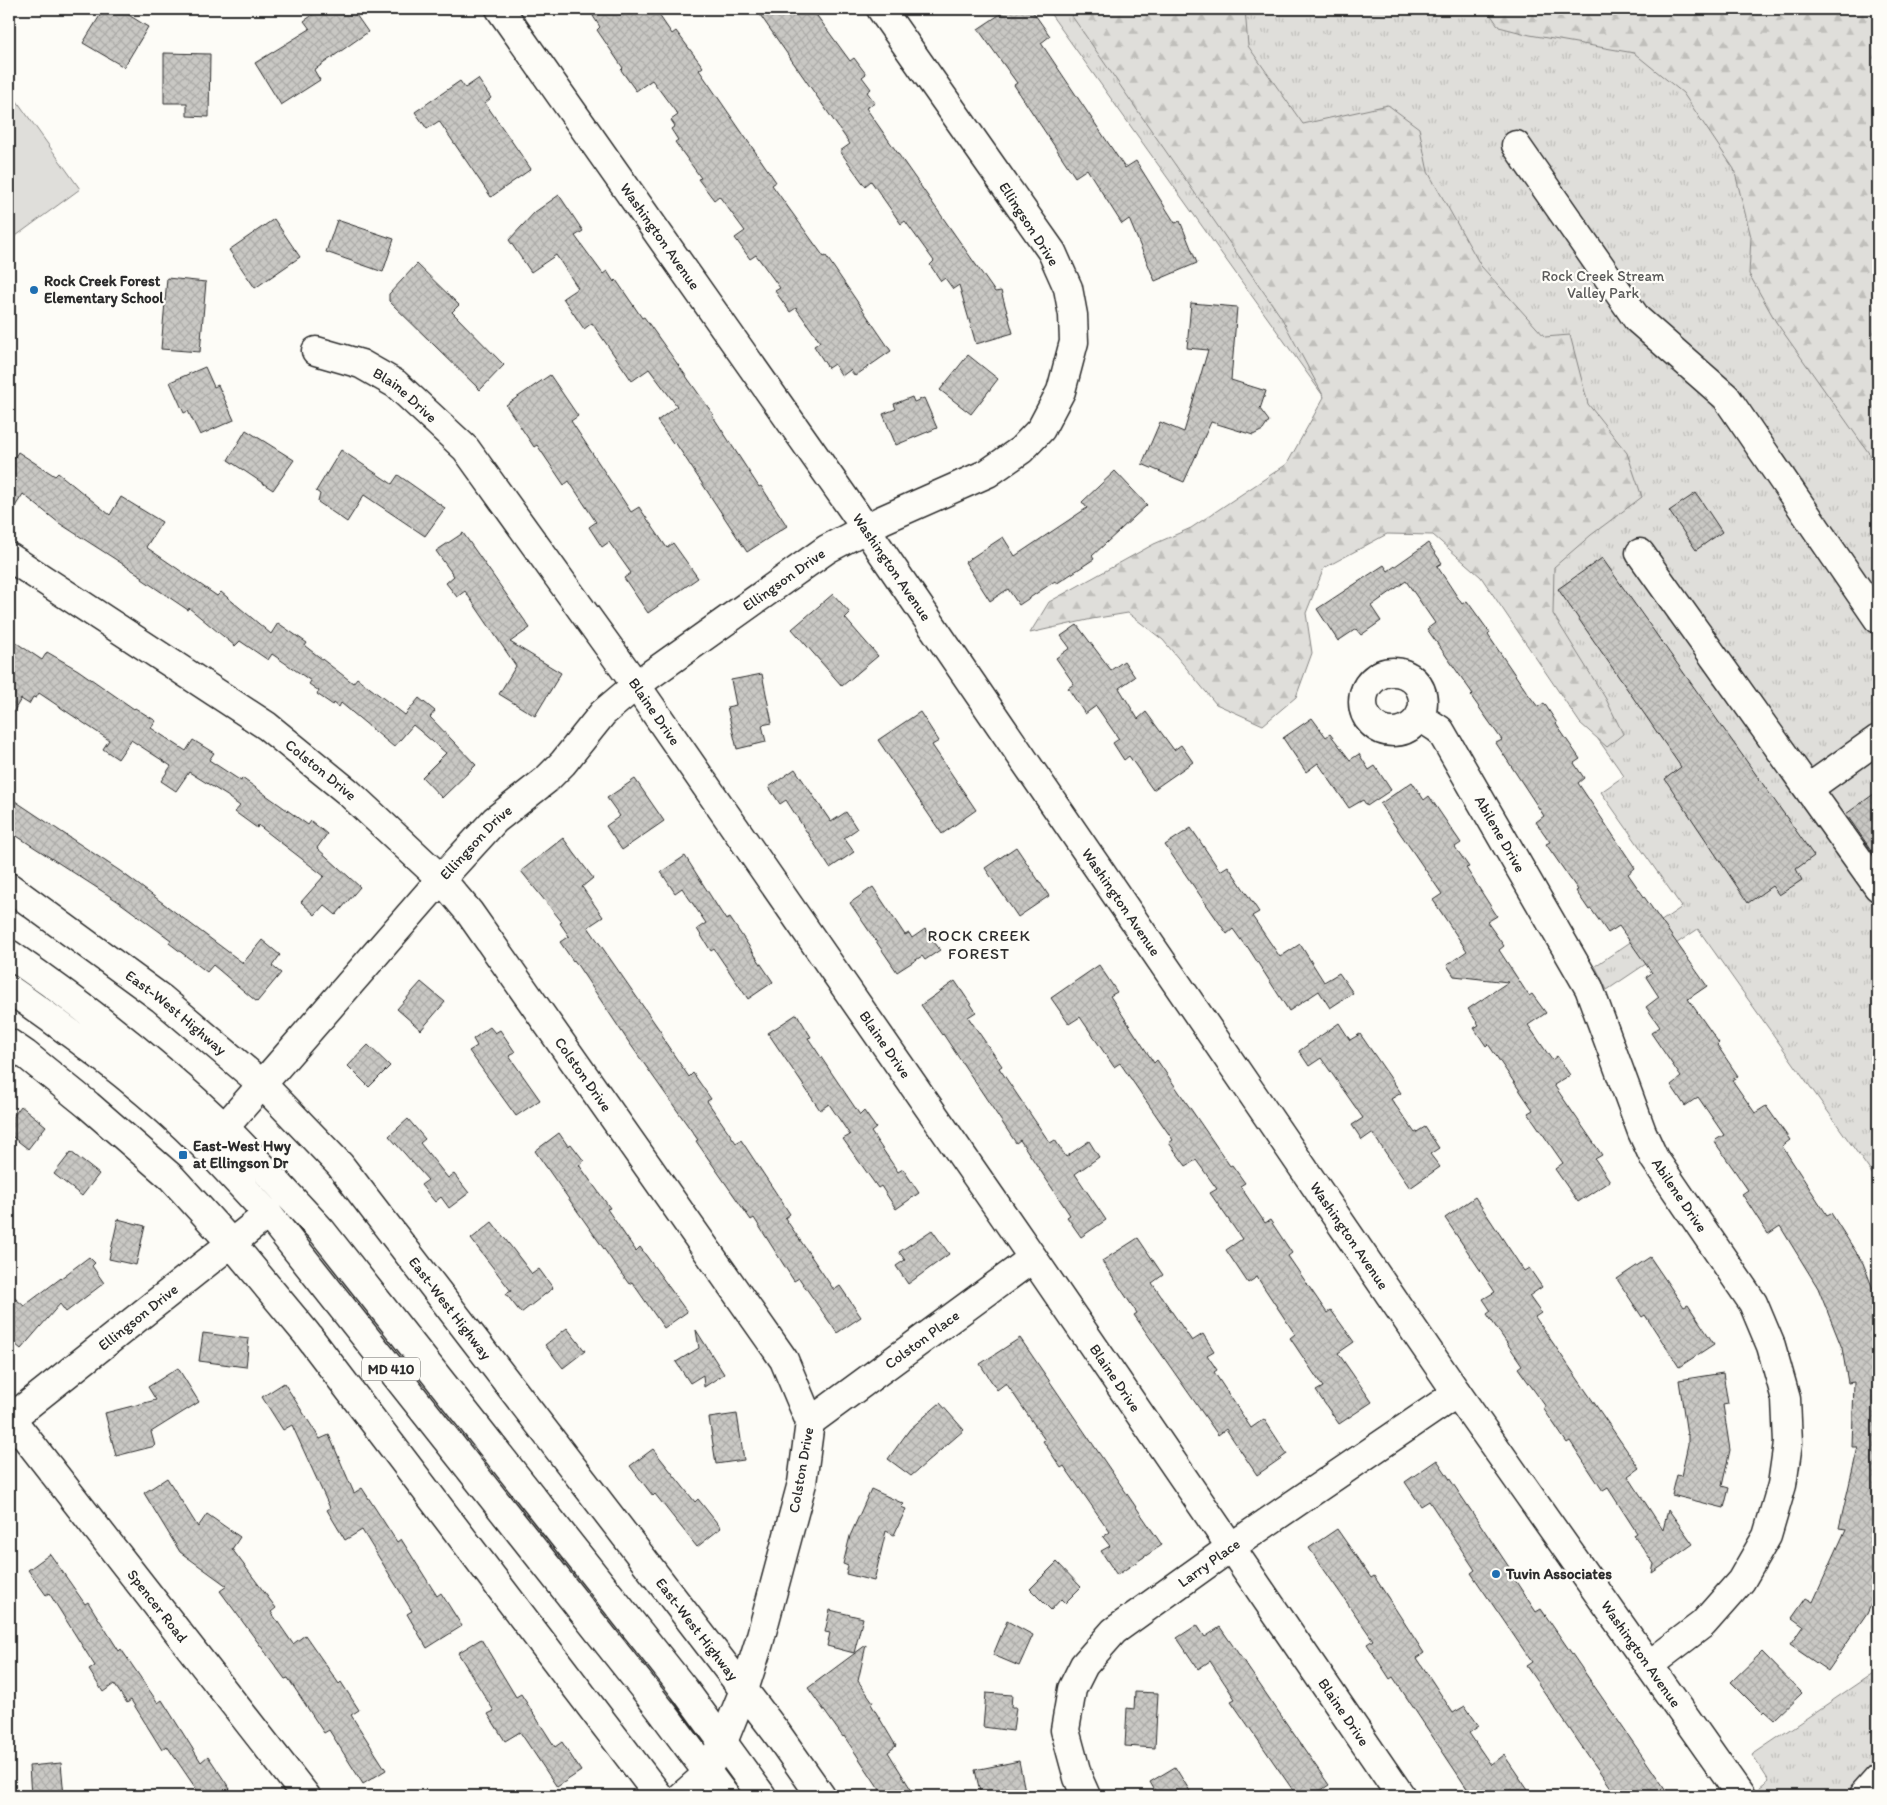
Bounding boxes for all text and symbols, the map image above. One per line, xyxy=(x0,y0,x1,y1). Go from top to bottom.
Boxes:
street label: Washington Avenue xyxy=(616,179,704,293)
street label: Ellingson Drive xyxy=(995,179,1063,269)
park label: Rock Creek Stream Valley Park xyxy=(1542,267,1665,302)
place label: Rock Creek Forest Elementary School xyxy=(44,272,164,308)
marker: Rock Creek Forest Elementary School xyxy=(28,284,40,296)
street label: Blaine Drive xyxy=(370,364,441,427)
street label: Washington Avenue xyxy=(849,510,935,624)
street label: Ellingson Drive xyxy=(739,544,829,615)
street label: Blaine Drive xyxy=(625,674,684,749)
street label: Colston Drive xyxy=(282,736,360,804)
street label: Abilene Drive xyxy=(1471,792,1529,876)
street label: Ellingson Drive xyxy=(436,801,516,883)
street label: Washington Avenue xyxy=(1078,845,1164,960)
district label: ROCK CREEK FOREST xyxy=(927,926,1031,963)
street label: East-West Highway xyxy=(122,966,230,1059)
street label: Blaine Drive xyxy=(856,1007,915,1082)
street label: Colston Drive xyxy=(551,1034,616,1115)
place label: East-West Hwy at Ellingson Dr xyxy=(193,1137,292,1173)
marker: East-West Hwy at Ellingson Dr xyxy=(177,1149,189,1161)
street label: Abilene Drive xyxy=(1648,1155,1711,1236)
street label: Washington Avenue xyxy=(1306,1178,1393,1293)
street label: East-West Highway xyxy=(405,1253,495,1363)
street label: Ellingson Drive xyxy=(95,1280,182,1354)
street label: Colston Place xyxy=(881,1306,963,1373)
street label: Blaine Drive xyxy=(1086,1341,1145,1415)
road number: MD 410 xyxy=(362,1358,420,1380)
street label: Colston Drive xyxy=(785,1426,817,1514)
street label: Larry Place xyxy=(1174,1535,1243,1591)
place label: Tuvin Associates xyxy=(1505,1565,1612,1583)
street label: Spencer Road xyxy=(123,1566,191,1646)
marker: Tuvin Associates xyxy=(1490,1568,1502,1580)
street label: East-West Highway xyxy=(652,1574,742,1684)
street label: Washington Avenue xyxy=(1597,1597,1685,1711)
street label: Blaine Drive xyxy=(1314,1675,1373,1750)

